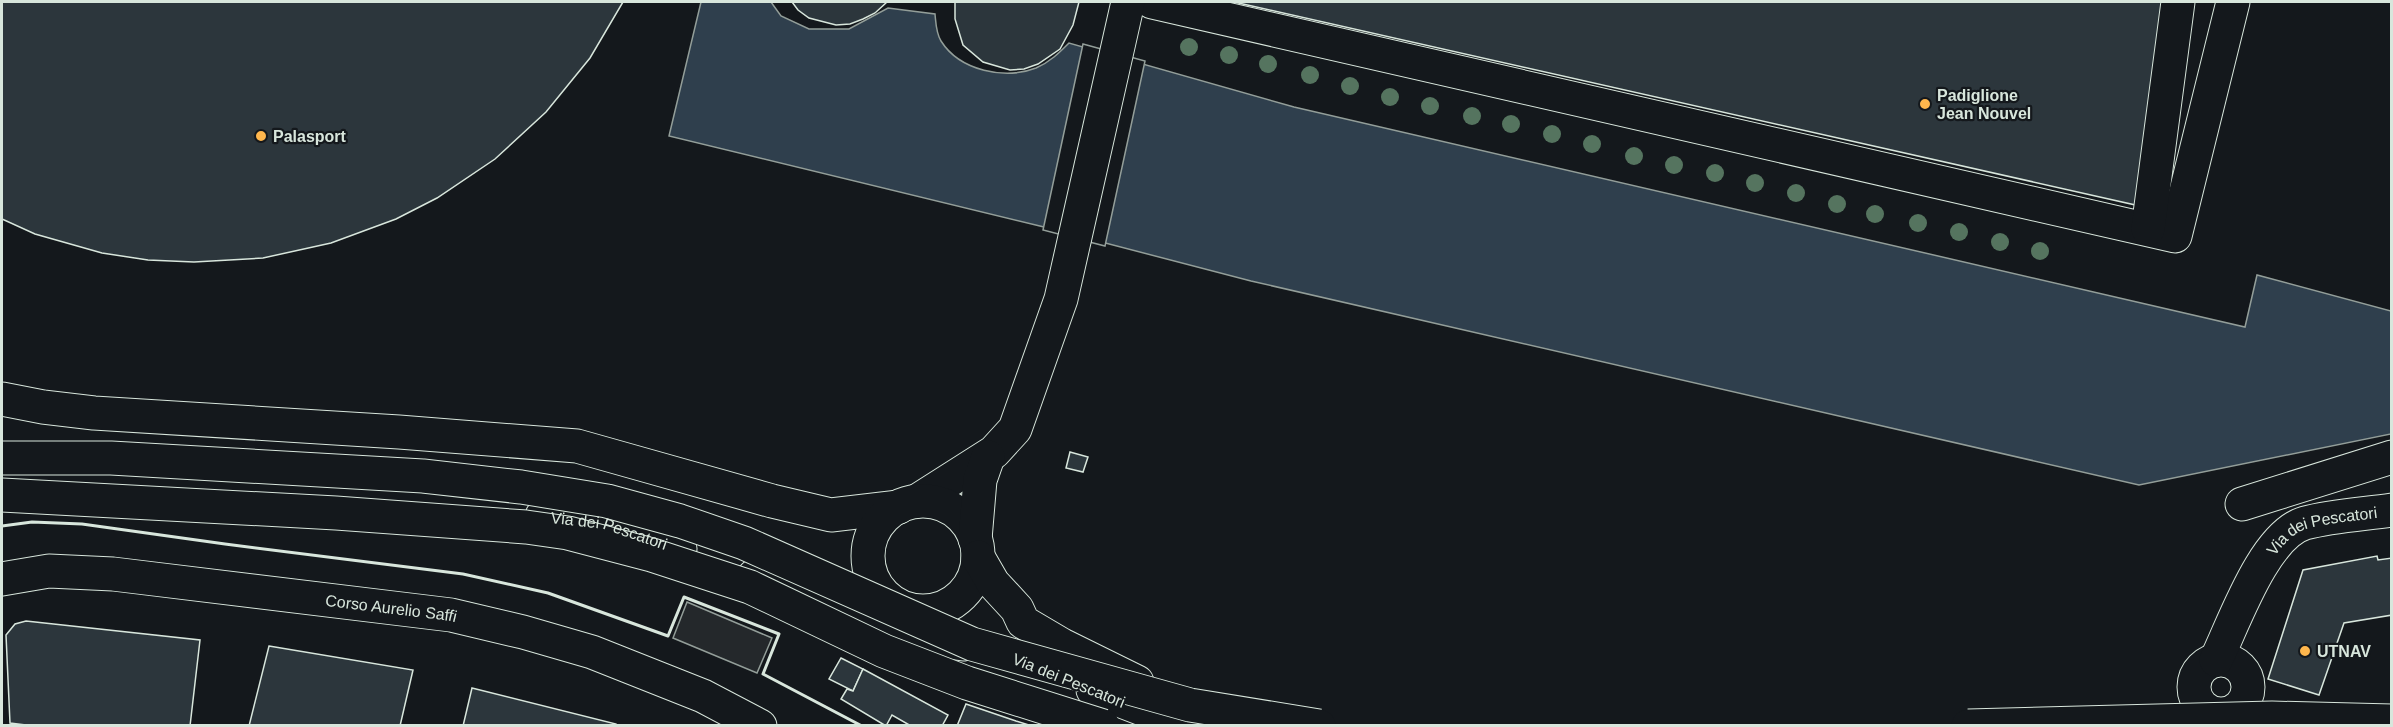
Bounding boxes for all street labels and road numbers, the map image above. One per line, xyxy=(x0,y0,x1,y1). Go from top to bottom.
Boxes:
street label: Via dei Pescatori xyxy=(2263,504,2378,558)
street label: Via dei Pescatori xyxy=(550,509,670,553)
street label: Corso Aurelio Saffi xyxy=(324,592,459,625)
street label: Via dei Pescatori xyxy=(1010,650,1128,711)

